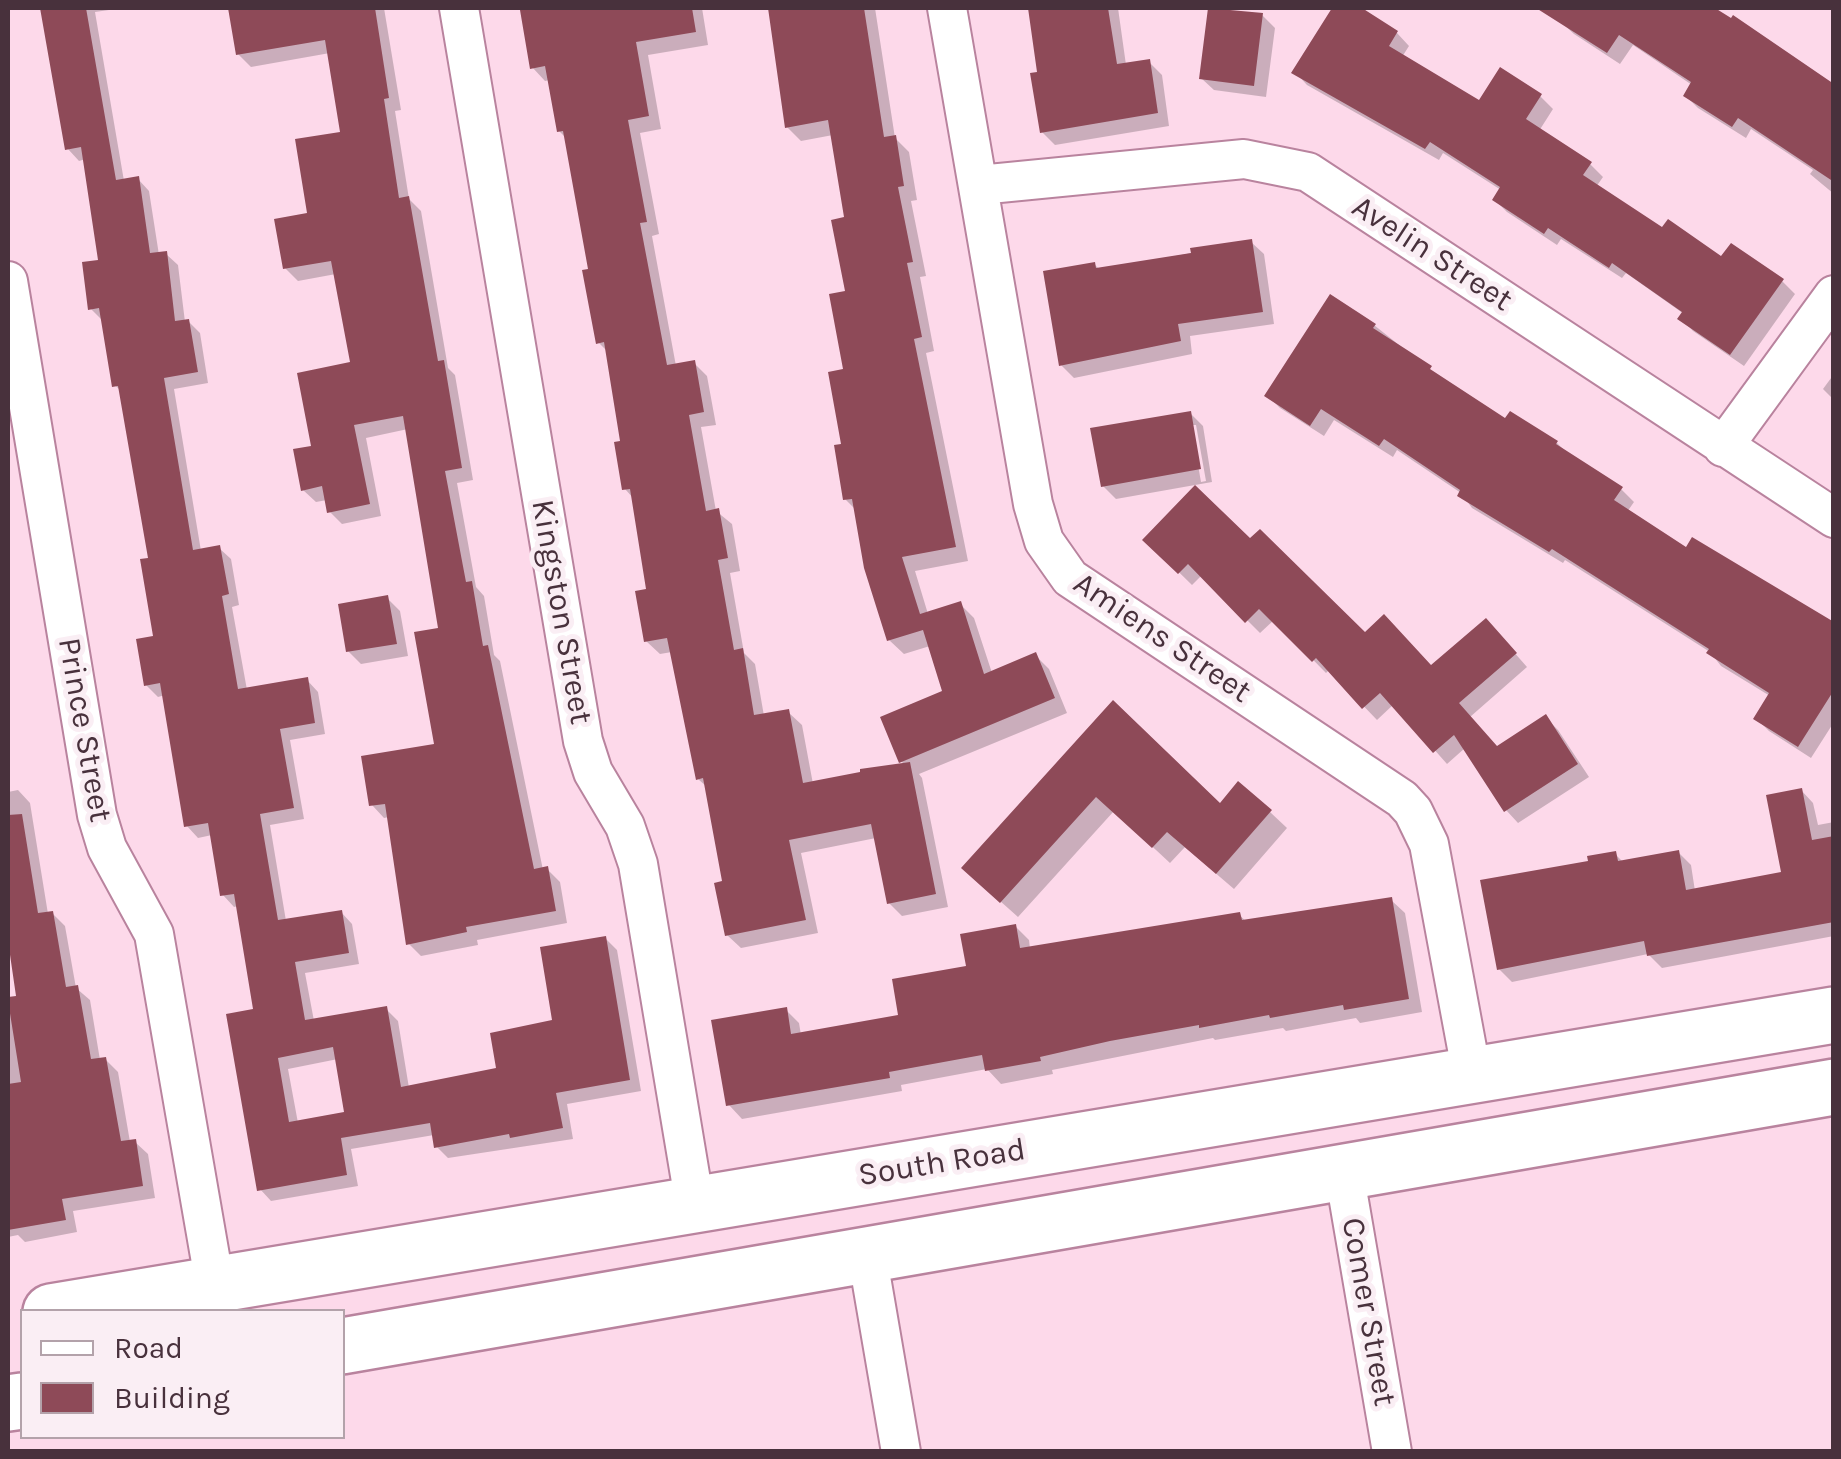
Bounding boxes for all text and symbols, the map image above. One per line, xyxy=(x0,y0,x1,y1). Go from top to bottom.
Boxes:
street label: Avelin Street xyxy=(1345,188,1519,320)
street label: Kingston Street xyxy=(522,497,600,727)
street label: Amiens Street xyxy=(1066,565,1258,711)
street label: Prince Street xyxy=(49,635,119,825)
street label: South Road xyxy=(856,1131,1028,1195)
street label: Comer Street xyxy=(1333,1215,1403,1409)
legend xyxy=(20,1309,345,1439)
text: Road xyxy=(114,1330,183,1366)
text: Building xyxy=(114,1380,230,1416)

